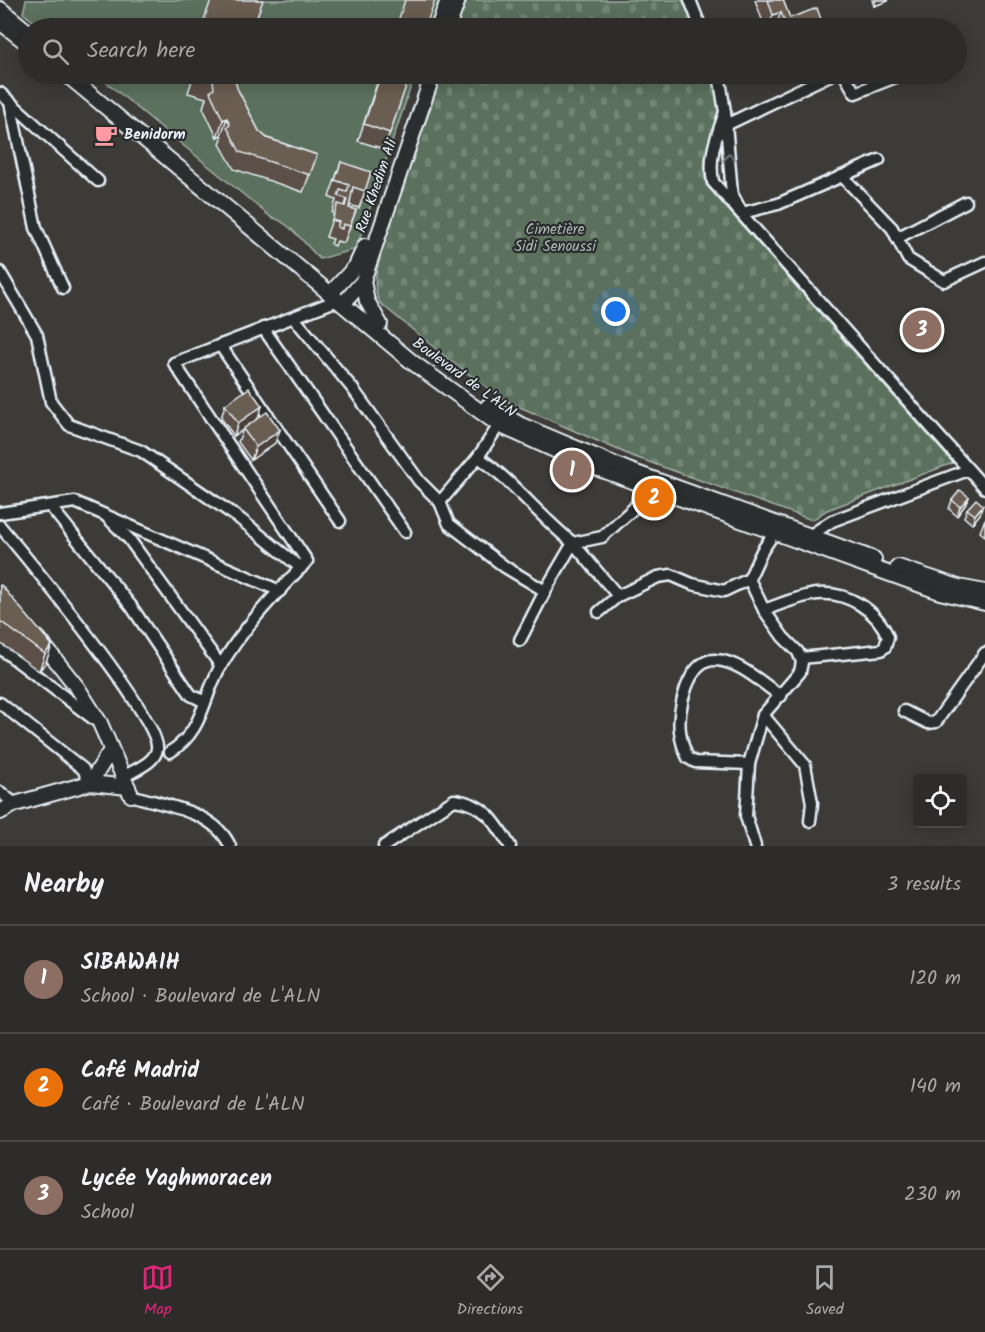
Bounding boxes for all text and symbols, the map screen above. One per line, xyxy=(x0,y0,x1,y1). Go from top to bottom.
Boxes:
search box xyxy=(18,18,967,84)
text: Search here xyxy=(87,34,195,69)
icon: search xyxy=(39,35,72,68)
cafe icon: Benidorm xyxy=(93,122,119,148)
place label: Benidorm xyxy=(124,123,186,147)
street label: Rue Khedim Ali xyxy=(350,135,405,236)
one-way arrow xyxy=(723,153,736,162)
park label: Cimetière Sidi Senoussi xyxy=(514,218,597,259)
your location xyxy=(601,297,630,326)
pin: 3 xyxy=(902,308,942,352)
street label: Boulevard de L'ALN xyxy=(407,332,521,424)
pin: 1 xyxy=(552,448,592,492)
pin: 2 xyxy=(634,476,674,520)
map controls xyxy=(913,774,967,828)
button: locate xyxy=(913,774,967,828)
text: Nearby xyxy=(24,864,104,906)
text: 3 results xyxy=(887,869,961,901)
text: SIBAWAIH xyxy=(81,946,180,981)
text: 1 xyxy=(40,963,47,995)
text: 120 m xyxy=(909,963,961,995)
text: School · Boulevard de L'ALN xyxy=(81,981,320,1013)
text: Café Madrid xyxy=(81,1054,199,1089)
text: 2 xyxy=(38,1071,49,1103)
text: 140 m xyxy=(910,1071,961,1103)
text: Café · Boulevard de L'ALN xyxy=(81,1089,305,1121)
text: Lycée Yaghmoracen xyxy=(81,1162,272,1197)
text: 3 xyxy=(38,1179,49,1211)
text: 230 m xyxy=(904,1179,961,1211)
text: School xyxy=(81,1197,134,1229)
tab: Map xyxy=(141,1261,174,1322)
tab: Directions xyxy=(457,1261,523,1322)
tab: Saved xyxy=(806,1261,844,1322)

